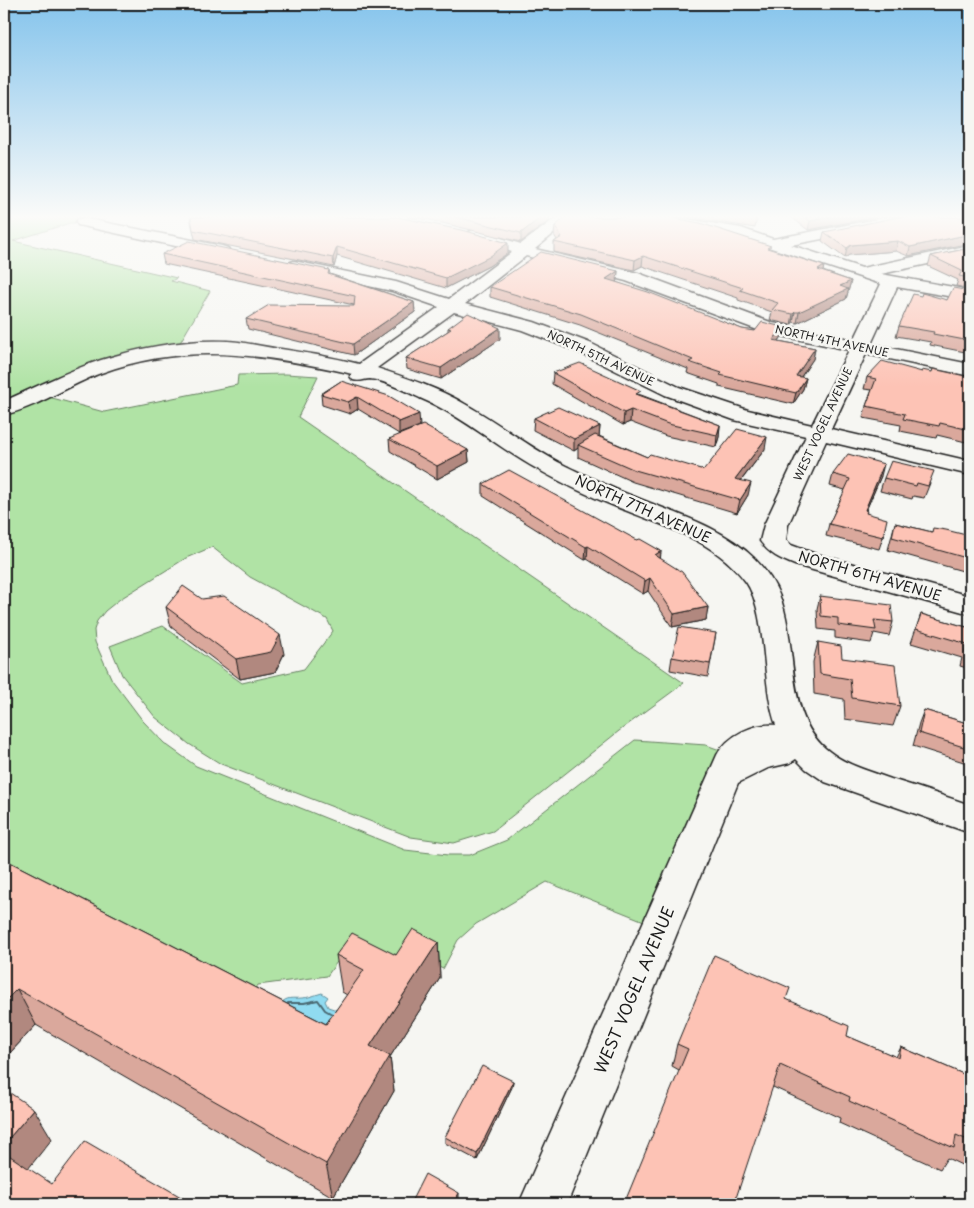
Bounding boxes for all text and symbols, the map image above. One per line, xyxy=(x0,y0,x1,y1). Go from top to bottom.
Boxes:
street label: NORTH 4TH AVENUE xyxy=(774,320,891,361)
street label: NORTH 5TH AVENUE xyxy=(545,325,658,390)
street label: WEST VOGEL AVENUE xyxy=(789,364,856,483)
street label: NORTH 7TH AVENUE xyxy=(572,469,715,548)
street label: NORTH 6TH AVENUE xyxy=(796,545,944,606)
street label: WEST VOGEL AVENUE xyxy=(587,902,679,1077)

